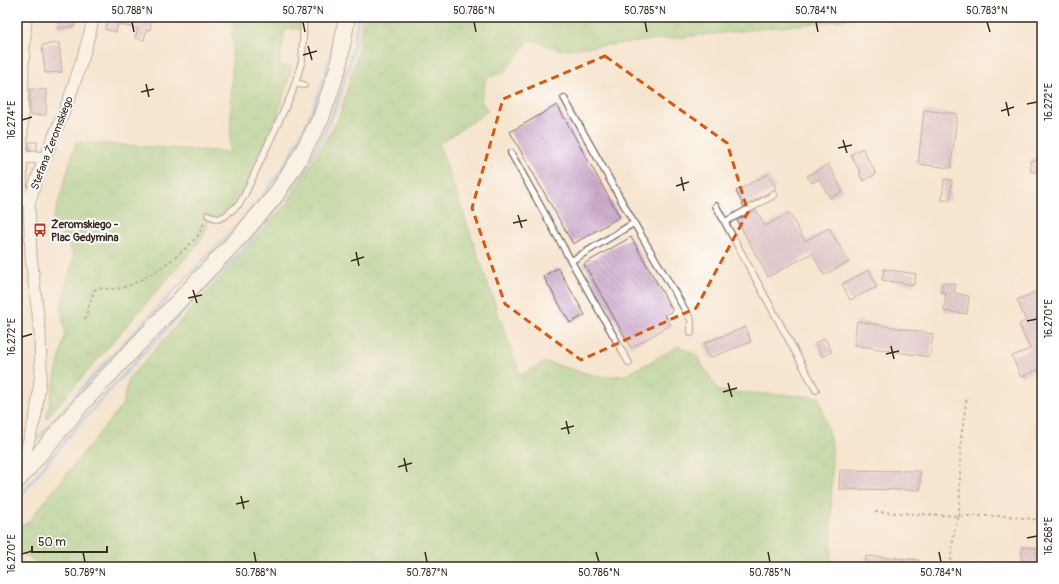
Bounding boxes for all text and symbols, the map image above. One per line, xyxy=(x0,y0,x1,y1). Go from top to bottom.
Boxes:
text: 50.788°N xyxy=(112,5,153,17)
text: 50.787°N xyxy=(282,5,324,17)
text: 50.786°N xyxy=(453,5,495,17)
text: 50.785°N xyxy=(624,5,666,17)
text: 50.784°N xyxy=(795,5,837,17)
text: 50.783°N xyxy=(966,5,1008,17)
text: 16.272°E xyxy=(1043,83,1055,121)
street label: Stefana Żeromskiego xyxy=(28,94,76,192)
text: 16.274°E xyxy=(6,101,18,139)
place label: Żeromskiego - Plac Gedymina xyxy=(51,218,119,244)
bus stop icon: Żeromskiego - Plac Gedymina xyxy=(32,222,48,238)
text: 16.270°E xyxy=(1043,299,1055,339)
text: 16.272°E xyxy=(6,318,18,356)
text: 16.268°E xyxy=(1043,517,1055,555)
scale bar xyxy=(32,528,107,554)
text: 16.270°E xyxy=(6,534,18,574)
text: 50 m xyxy=(38,535,66,550)
text: 50.789°N xyxy=(64,567,106,579)
text: 50.788°N xyxy=(236,567,277,579)
text: 50.787°N xyxy=(406,567,448,579)
text: 50.786°N xyxy=(578,567,620,579)
text: 50.785°N xyxy=(749,567,791,579)
text: 50.784°N xyxy=(920,567,962,579)

